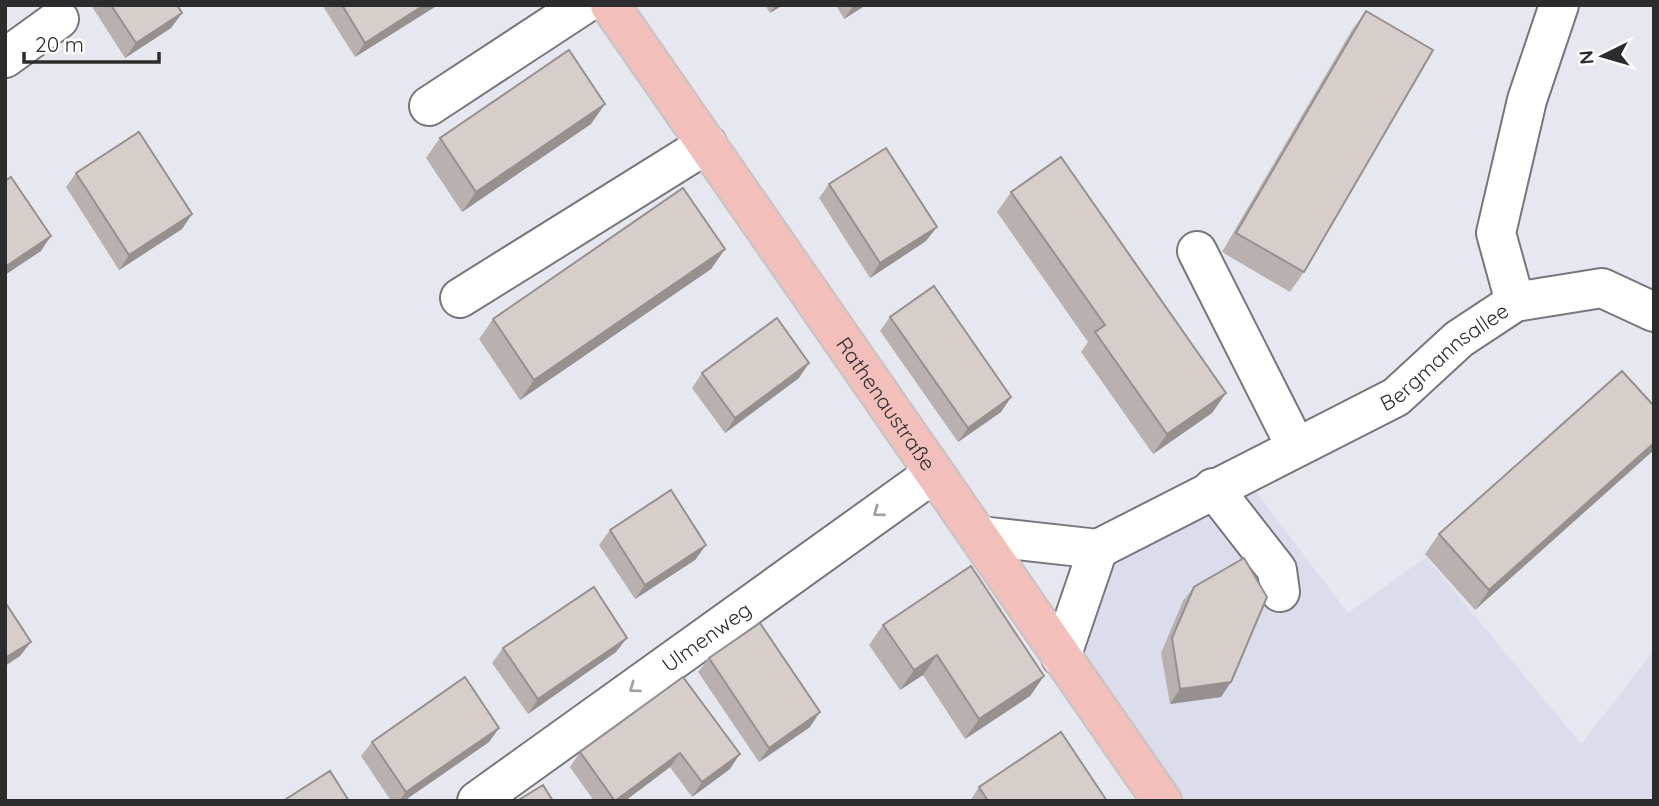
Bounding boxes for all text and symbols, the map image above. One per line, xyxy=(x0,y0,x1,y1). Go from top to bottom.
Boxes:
scale bar xyxy=(24,21,159,65)
north arrow xyxy=(1568,21,1638,91)
text: 20 m xyxy=(35,31,84,57)
text: N xyxy=(1574,49,1599,65)
street label: Bergmannsallee xyxy=(1375,297,1513,416)
street label: Rathenaustraße xyxy=(831,332,942,475)
one-way arrow xyxy=(873,504,886,517)
street label: Ulmenweg xyxy=(656,596,756,677)
one-way arrow xyxy=(629,680,642,692)

